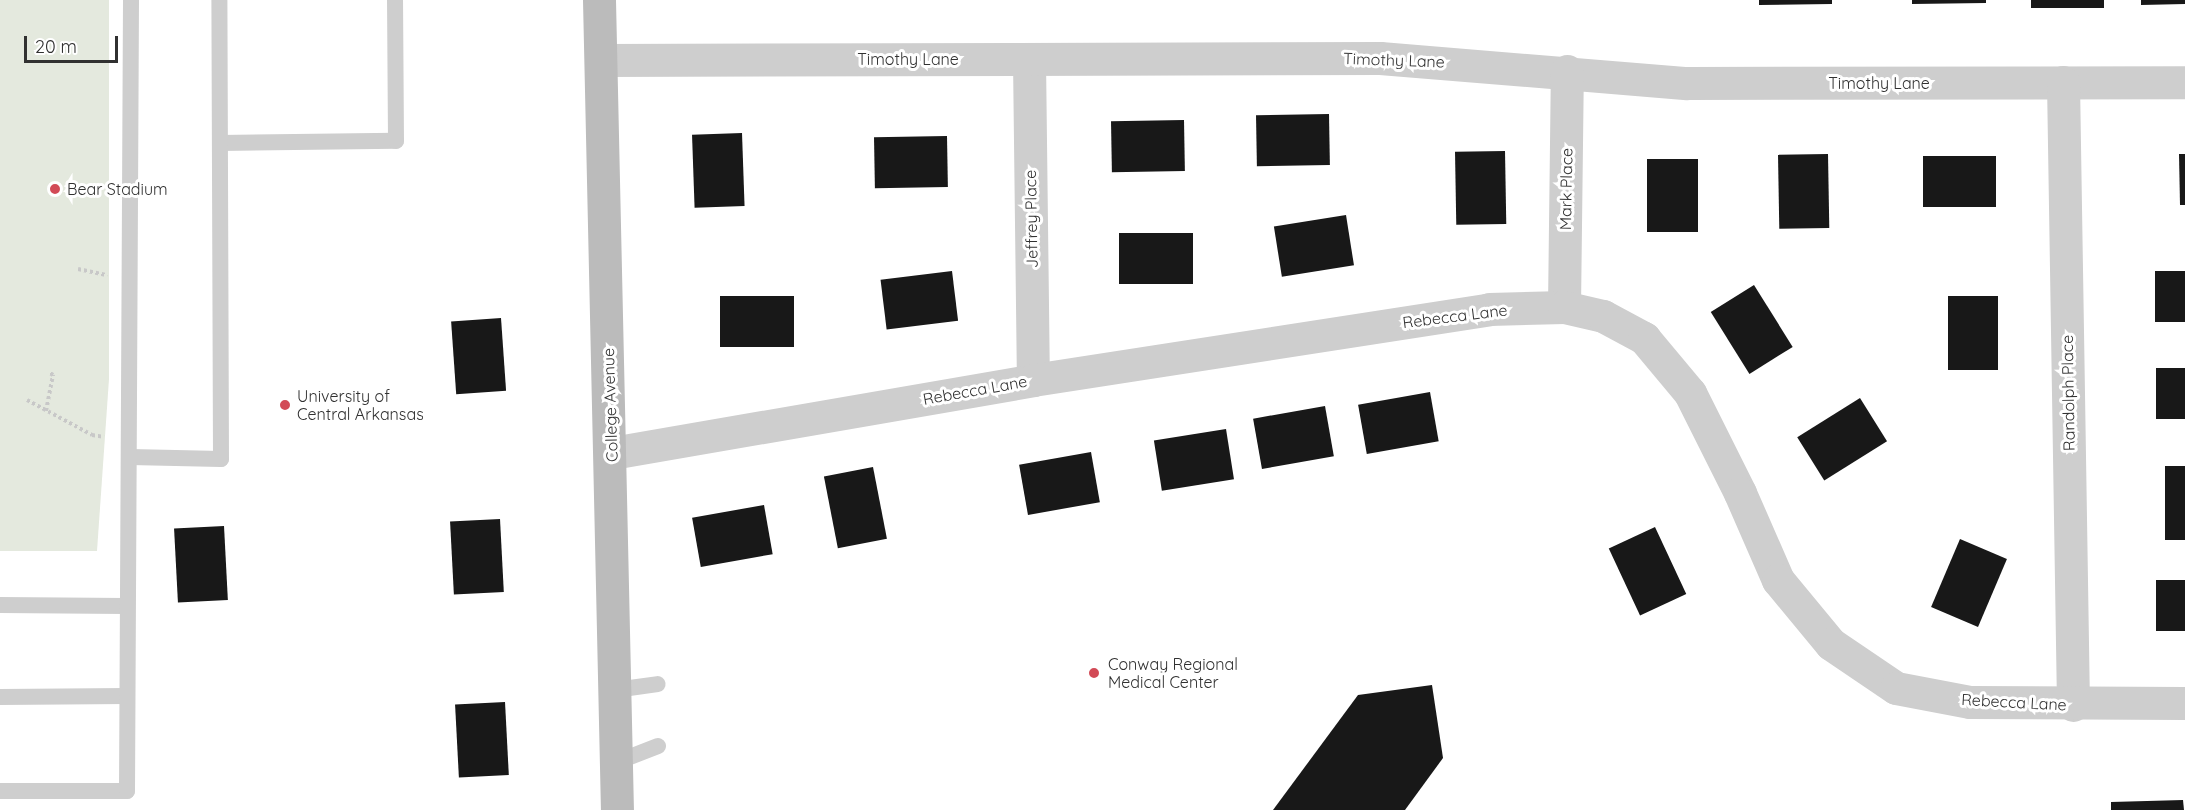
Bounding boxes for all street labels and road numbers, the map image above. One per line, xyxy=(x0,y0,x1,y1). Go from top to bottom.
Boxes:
street label: Timothy Lane xyxy=(857,49,959,69)
street label: Timothy Lane xyxy=(1343,49,1445,71)
street label: Timothy Lane xyxy=(1828,73,1930,93)
street label: Mark Place xyxy=(1556,148,1576,230)
street label: Jeffrey Place xyxy=(1021,170,1041,268)
street label: Rebecca Lane xyxy=(1401,300,1509,332)
street label: Randolph Place xyxy=(2057,335,2079,451)
street label: College Avenue xyxy=(598,348,622,462)
street label: Rebecca Lane xyxy=(921,371,1029,409)
street label: Rebecca Lane xyxy=(1961,690,2067,714)

